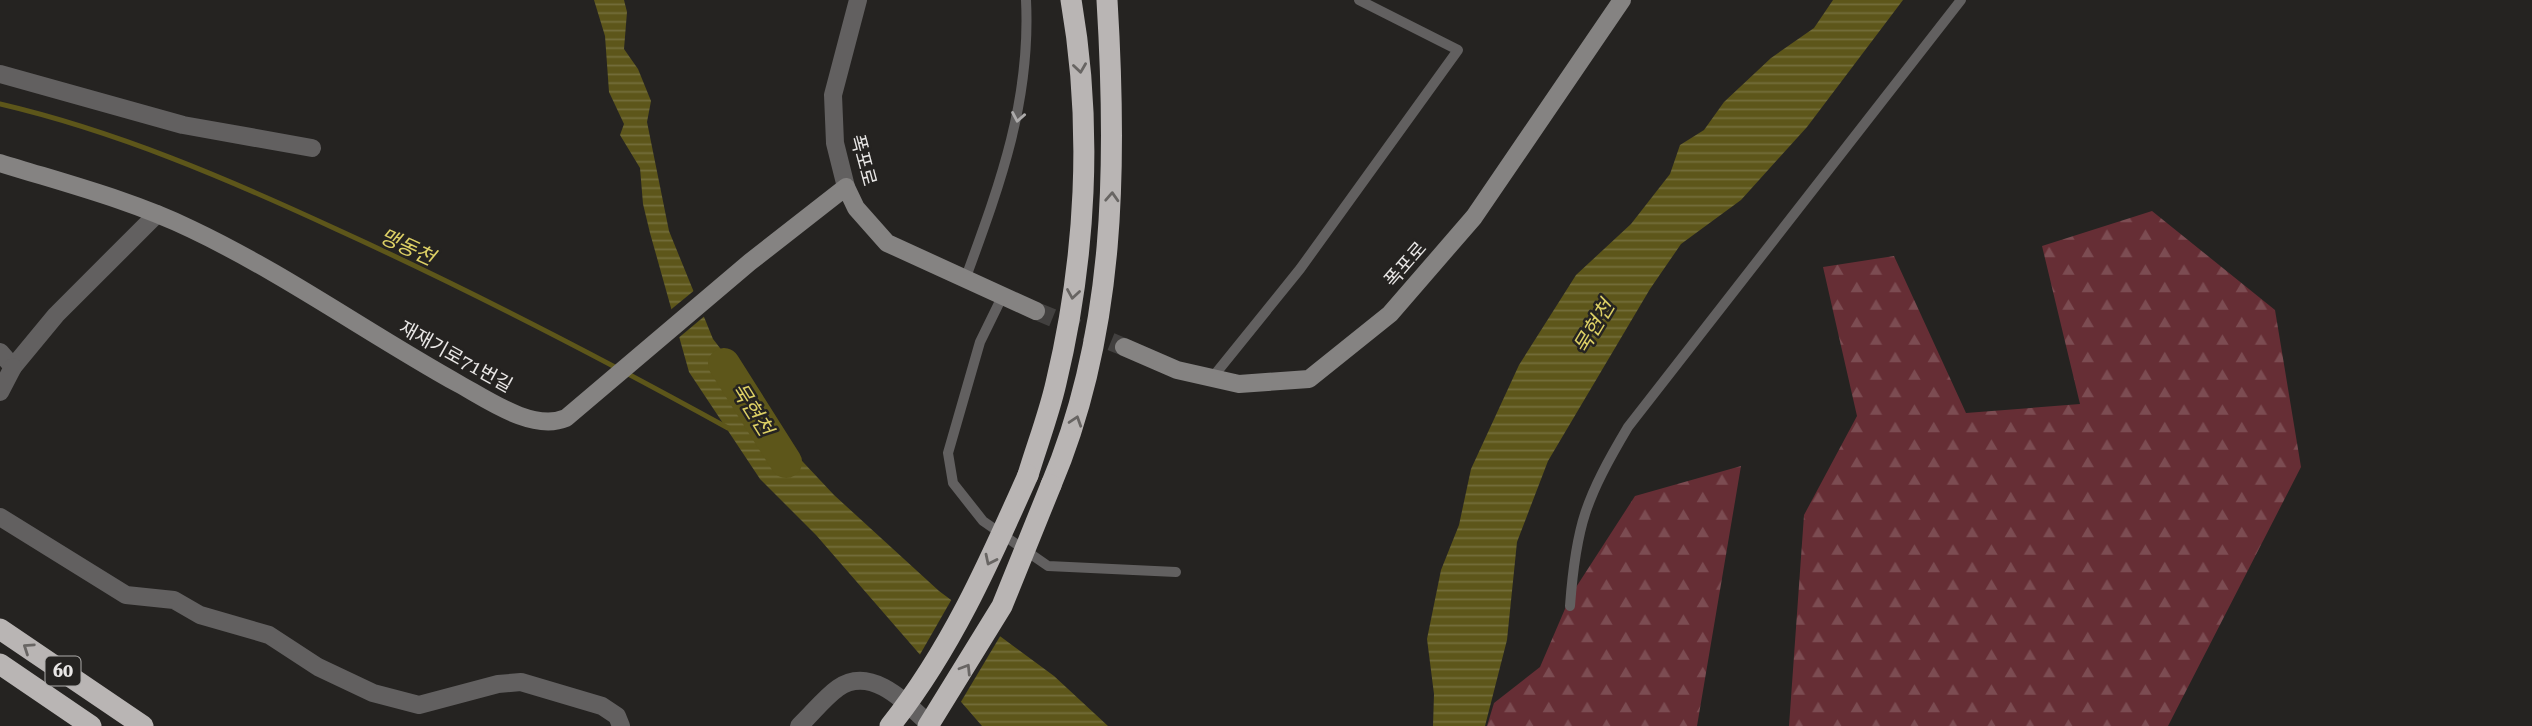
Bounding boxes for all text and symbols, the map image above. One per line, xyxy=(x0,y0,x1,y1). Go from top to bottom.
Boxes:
one-way arrow xyxy=(1072,62,1087,74)
one-way arrow xyxy=(1011,111,1026,123)
street label: 폭포로 xyxy=(846,132,881,188)
one-way arrow xyxy=(1104,191,1119,202)
water label: 맹동천 xyxy=(376,224,441,271)
street label: 폭포로 xyxy=(1379,237,1431,292)
one-way arrow xyxy=(1065,288,1080,300)
water label: 묵현천 xyxy=(1569,294,1621,358)
street label: 재재기로71번길 xyxy=(395,316,517,397)
water label: 묵현천 xyxy=(726,378,779,442)
one-way arrow xyxy=(1068,416,1082,428)
one-way arrow xyxy=(984,553,998,565)
one-way arrow xyxy=(23,643,36,656)
road number: 60 xyxy=(46,656,80,686)
one-way arrow xyxy=(957,664,970,677)

